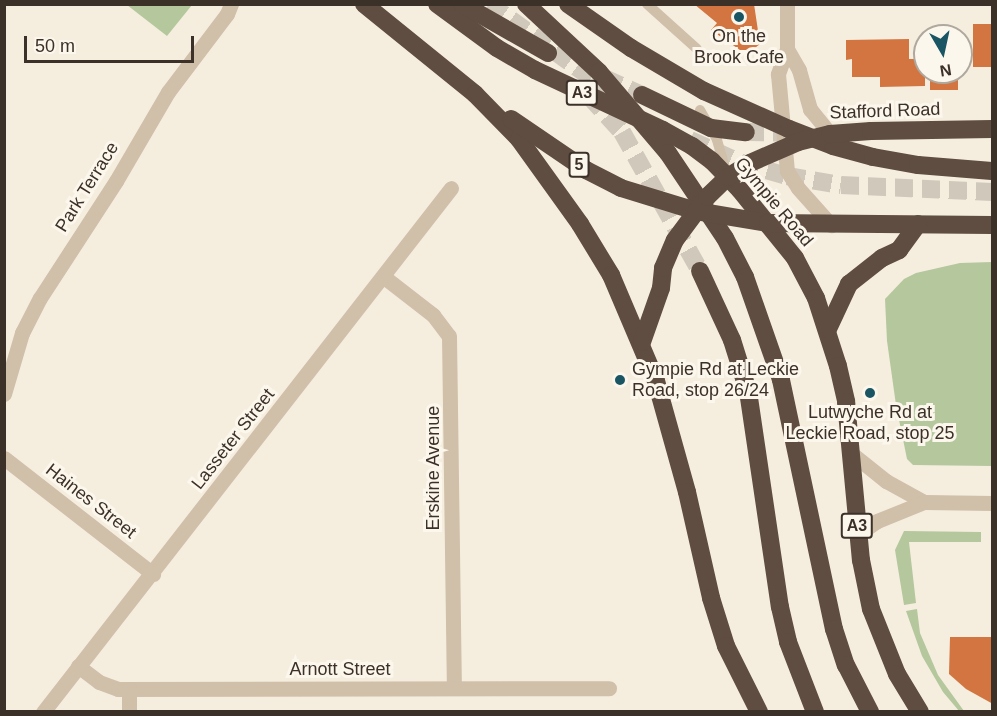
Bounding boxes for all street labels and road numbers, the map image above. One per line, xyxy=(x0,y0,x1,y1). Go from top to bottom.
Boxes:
road number: A3 xyxy=(566,80,598,106)
street label: Stafford Road xyxy=(829,98,941,124)
street label: Park Terrace xyxy=(51,138,123,236)
road number: 5 xyxy=(568,152,590,178)
street label: Gympie Road xyxy=(730,153,818,251)
street label: Lasseter Street xyxy=(187,384,279,494)
street label: Erskine Avenue xyxy=(422,405,444,531)
street label: Haines Street xyxy=(41,459,141,543)
road number: A3 xyxy=(840,513,874,539)
street label: Arnott Street xyxy=(289,658,391,680)

